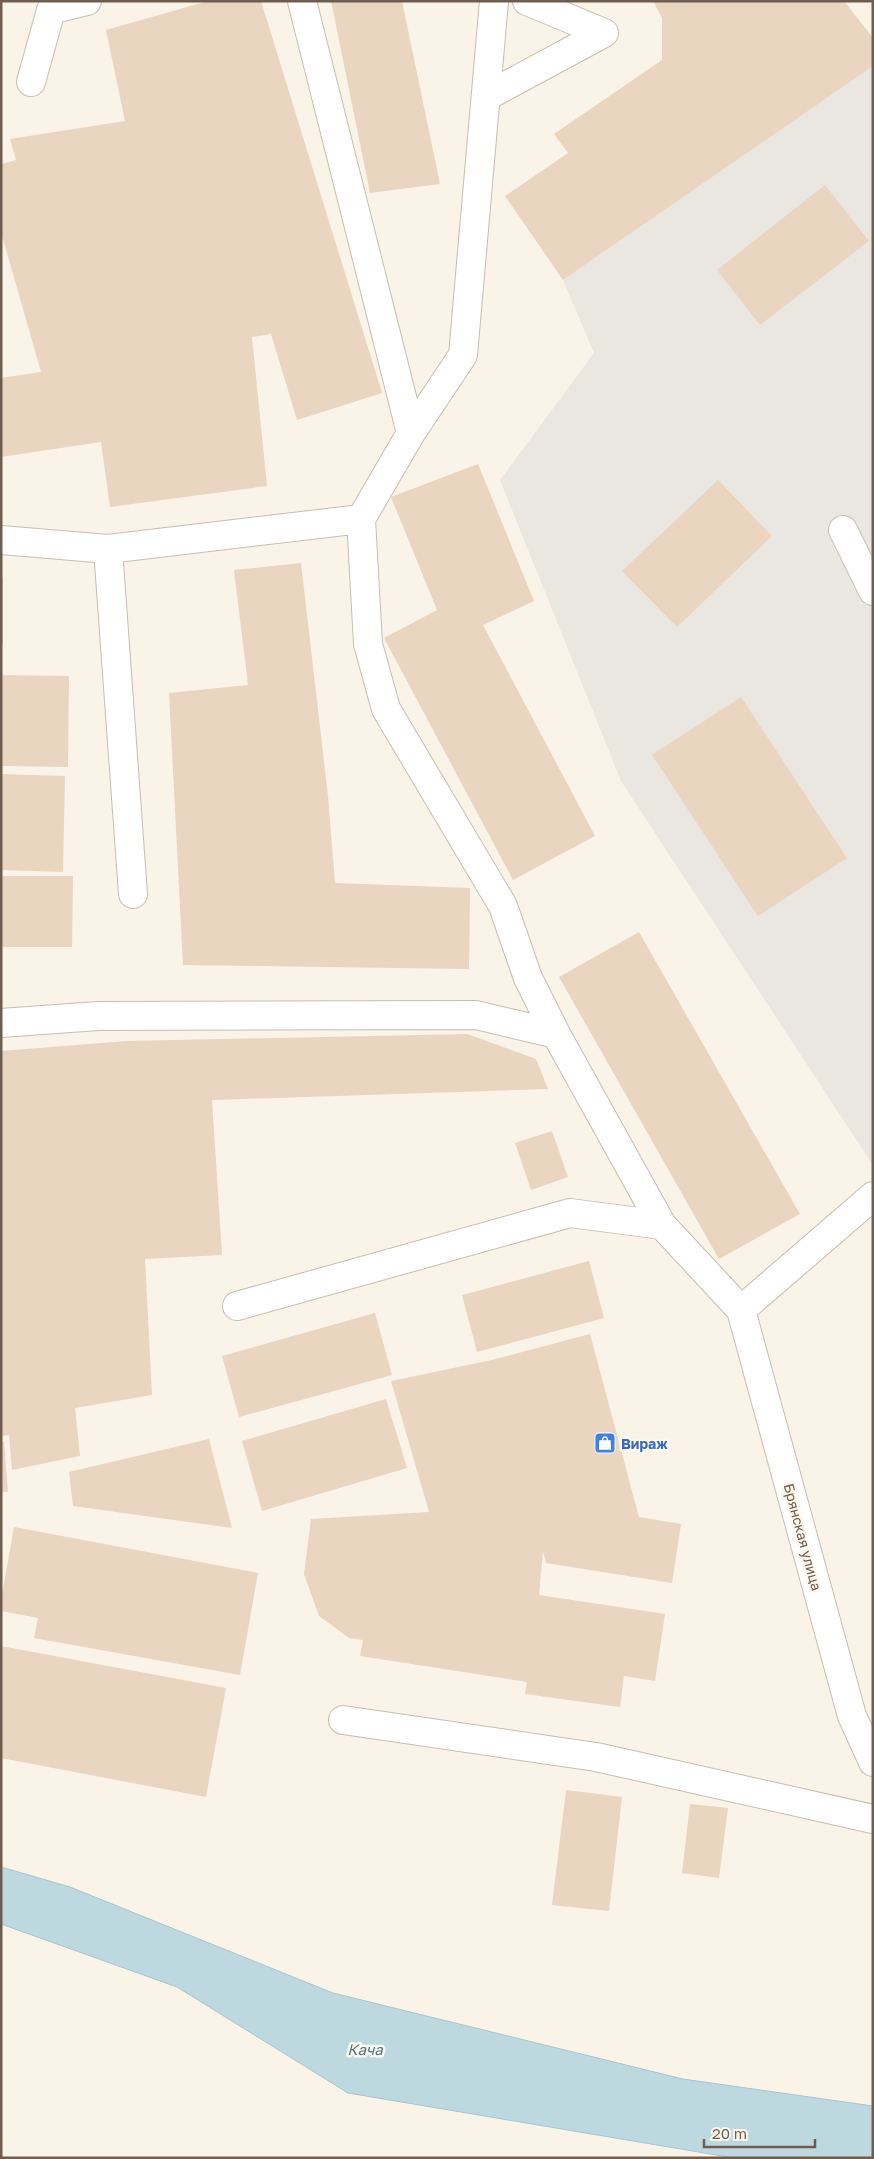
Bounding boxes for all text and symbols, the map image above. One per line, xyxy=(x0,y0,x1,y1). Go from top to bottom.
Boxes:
shop icon: Вираж xyxy=(593,1431,617,1455)
place label: Вираж xyxy=(621,1435,668,1452)
street label: Брянская улица xyxy=(781,1481,825,1593)
water label: Кача xyxy=(347,2040,383,2058)
scale bar xyxy=(704,2116,815,2148)
text: 20 m xyxy=(712,2124,747,2142)

